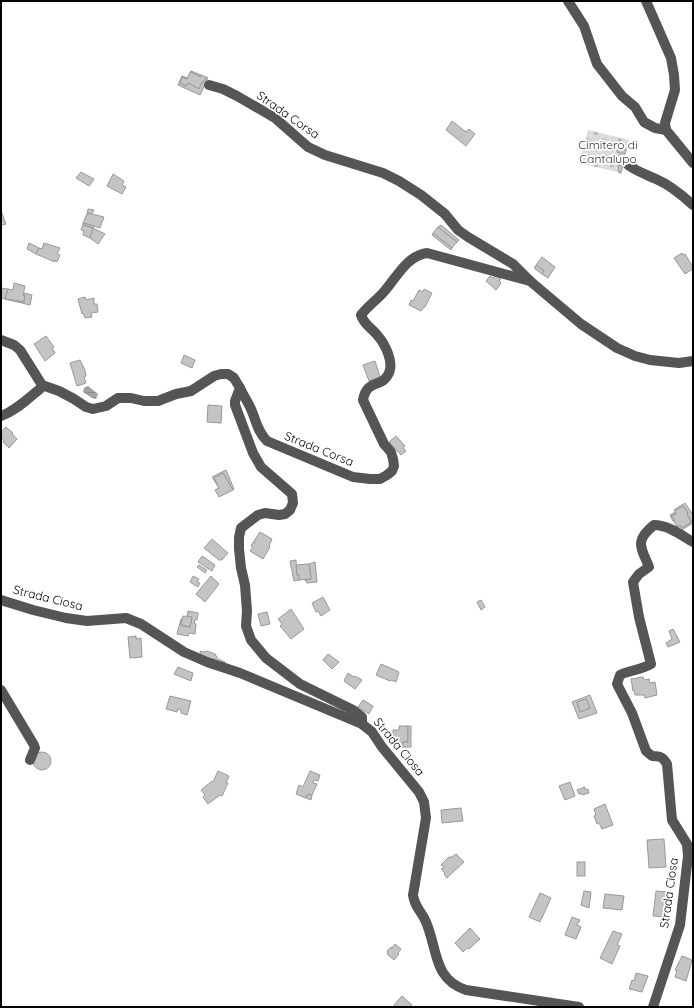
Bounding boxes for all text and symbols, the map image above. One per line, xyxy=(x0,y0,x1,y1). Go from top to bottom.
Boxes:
street label: Strada Corsa xyxy=(254,87,323,142)
park label: Cimitero di Cantalupo xyxy=(578,137,638,166)
street label: Strada Corsa xyxy=(282,428,356,469)
street label: Strada Ciosa xyxy=(12,582,84,613)
street label: Strada Ciosa xyxy=(371,715,428,779)
street label: Strada Ciosa xyxy=(656,857,681,929)

